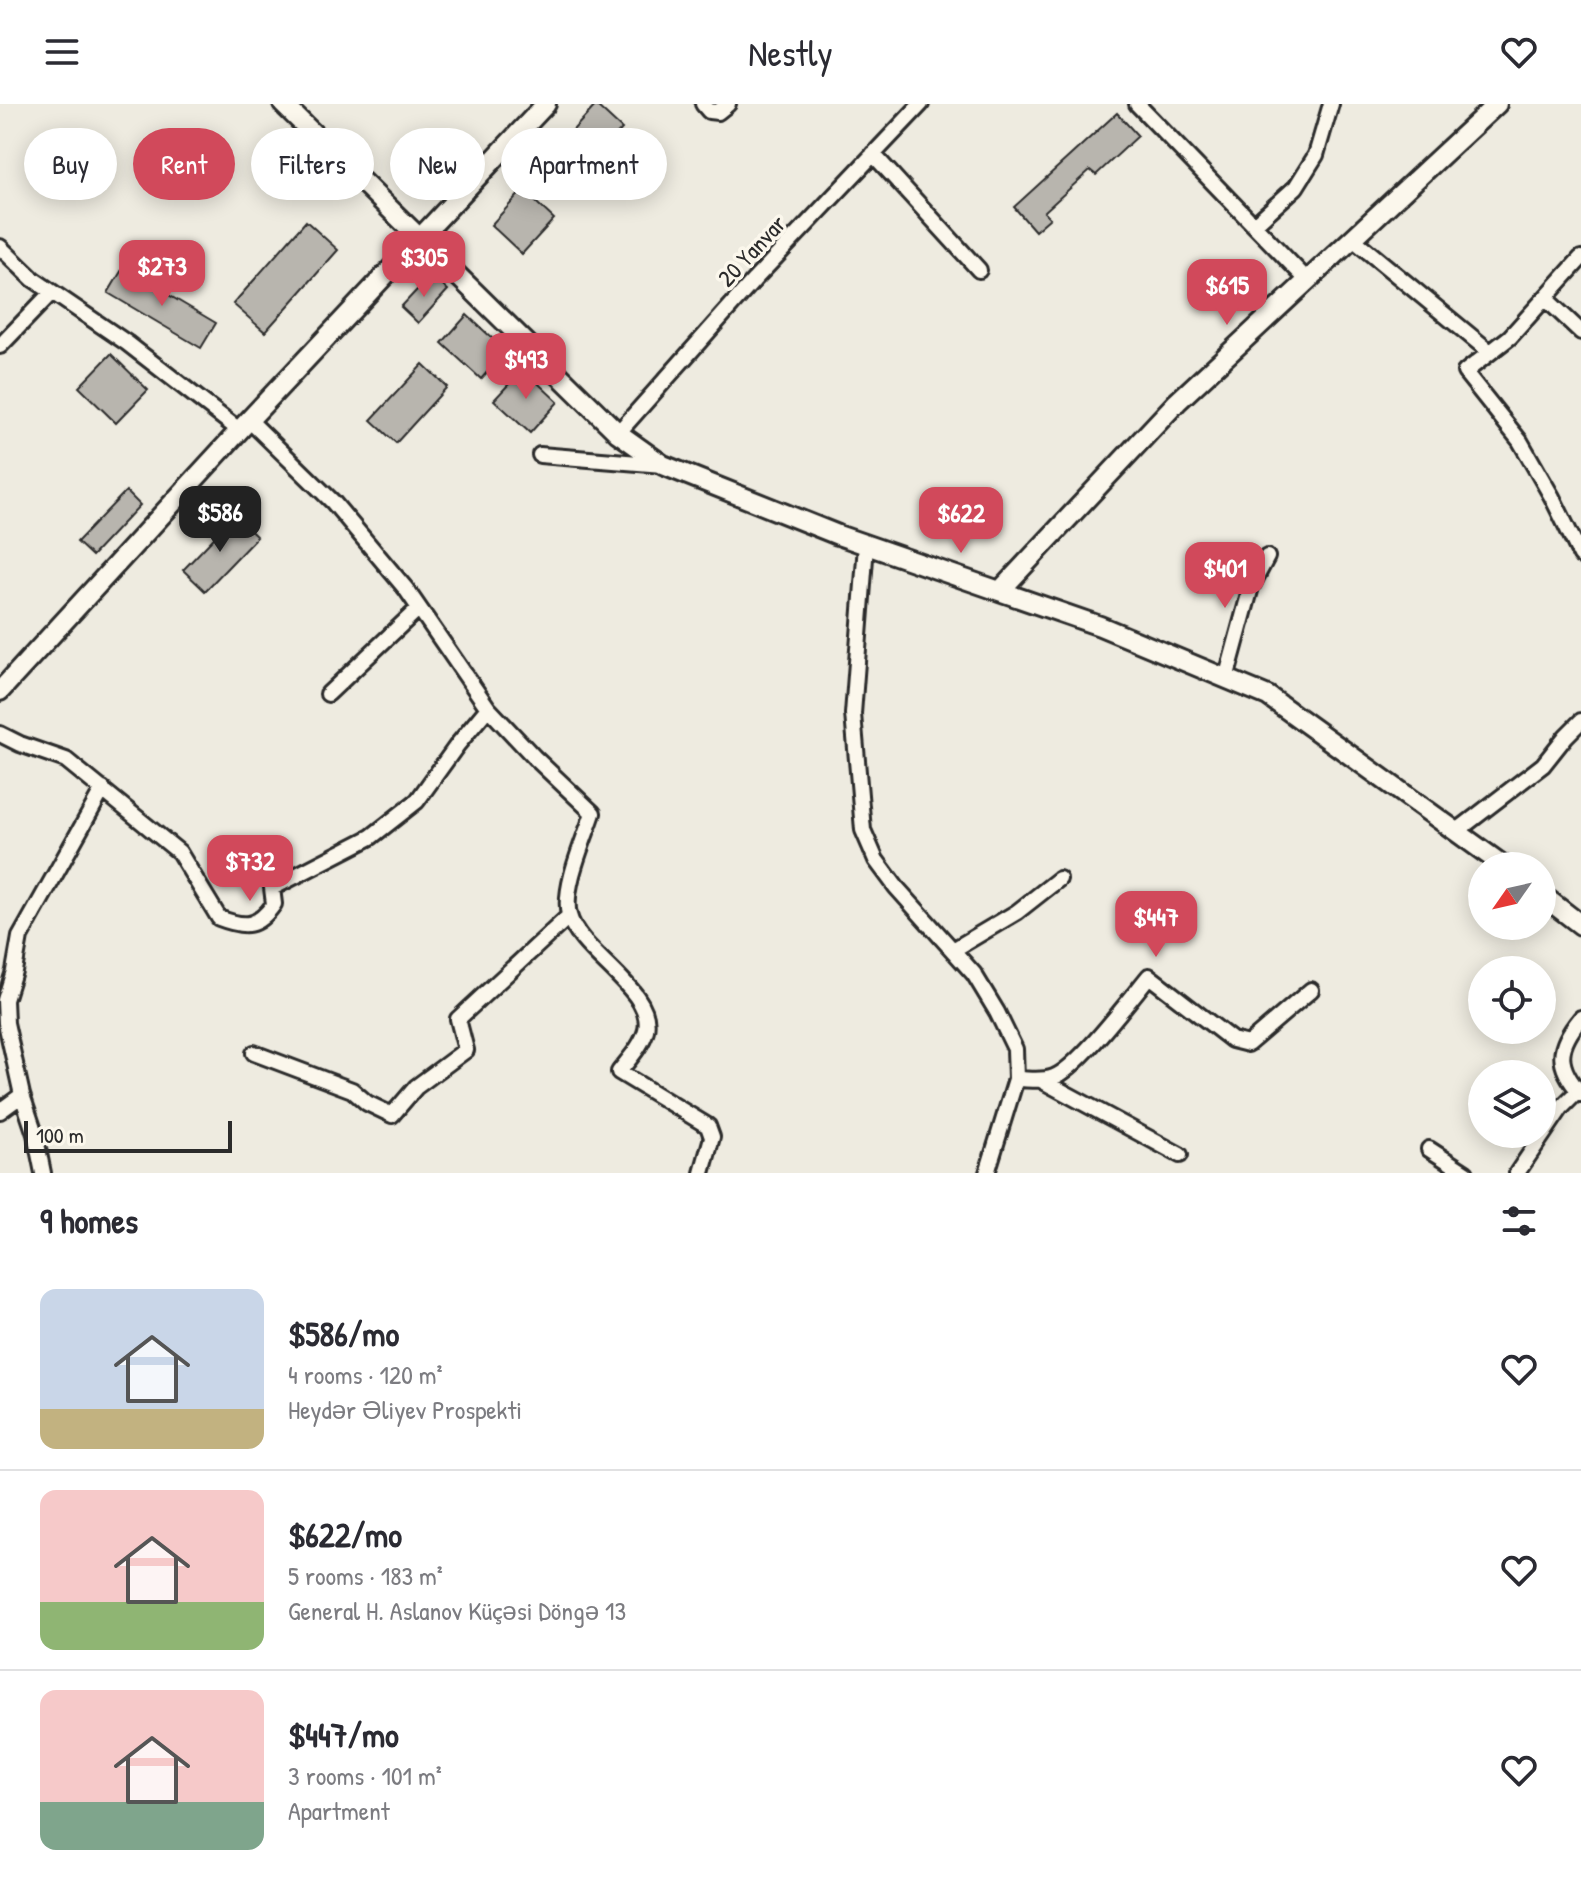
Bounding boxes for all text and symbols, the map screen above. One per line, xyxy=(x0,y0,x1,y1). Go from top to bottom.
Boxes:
text: Nestly xyxy=(748,28,833,77)
icon: menu xyxy=(40,30,84,74)
icon: heart xyxy=(1497,30,1541,74)
chip: Buy xyxy=(24,128,117,200)
chip: Rent xyxy=(133,128,235,200)
chip: Filters xyxy=(251,128,374,200)
chip: New xyxy=(390,128,485,200)
chip: Apartment xyxy=(501,128,667,200)
street label: 20 Yanvar xyxy=(710,208,793,293)
pin: $305 xyxy=(377,231,471,299)
text: $305 xyxy=(400,239,448,274)
pin: $273 xyxy=(115,240,209,308)
text: $273 xyxy=(137,248,187,283)
pin: $615 xyxy=(1180,259,1274,327)
text: $615 xyxy=(1205,267,1249,302)
pin: $493 xyxy=(479,333,573,401)
text: $493 xyxy=(504,341,548,376)
pin: $586 xyxy=(173,486,267,554)
pin: $622 xyxy=(914,487,1008,555)
text: $586 xyxy=(197,494,243,529)
text: $622 xyxy=(937,495,985,530)
pin: $401 xyxy=(1178,542,1272,610)
text: $401 xyxy=(1203,550,1247,585)
pin: $732 xyxy=(203,835,297,903)
text: $732 xyxy=(225,843,275,878)
north arrow xyxy=(1468,852,1556,940)
map controls xyxy=(1468,852,1556,1148)
pin: $447 xyxy=(1109,891,1203,959)
text: $447 xyxy=(1133,899,1179,934)
button: locate xyxy=(1468,956,1556,1044)
button: layers xyxy=(1468,1060,1556,1148)
scale bar xyxy=(24,1117,232,1153)
text: 100 m xyxy=(36,1120,84,1150)
text: 9 homes xyxy=(40,1198,138,1244)
icon: filters xyxy=(1497,1199,1541,1243)
text: $586/mo xyxy=(288,1311,399,1357)
icon: home xyxy=(104,1321,200,1417)
icon: heart xyxy=(1497,1347,1541,1391)
text: 4 rooms · 120 m² xyxy=(288,1357,442,1392)
text: Heydər Əliyev Prospekti xyxy=(288,1392,522,1427)
text: $622/mo xyxy=(288,1512,402,1558)
icon: home xyxy=(104,1522,200,1618)
icon: heart xyxy=(1497,1548,1541,1592)
text: 5 rooms · 183 m² xyxy=(288,1558,443,1593)
text: General H. Aslanov Küçəsi Döngə 13 xyxy=(288,1593,626,1628)
text: $447/mo xyxy=(288,1712,399,1758)
icon: home xyxy=(104,1722,200,1818)
icon: heart xyxy=(1497,1748,1541,1792)
text: 3 rooms · 101 m² xyxy=(288,1758,442,1793)
text: Apartment xyxy=(288,1793,390,1828)

